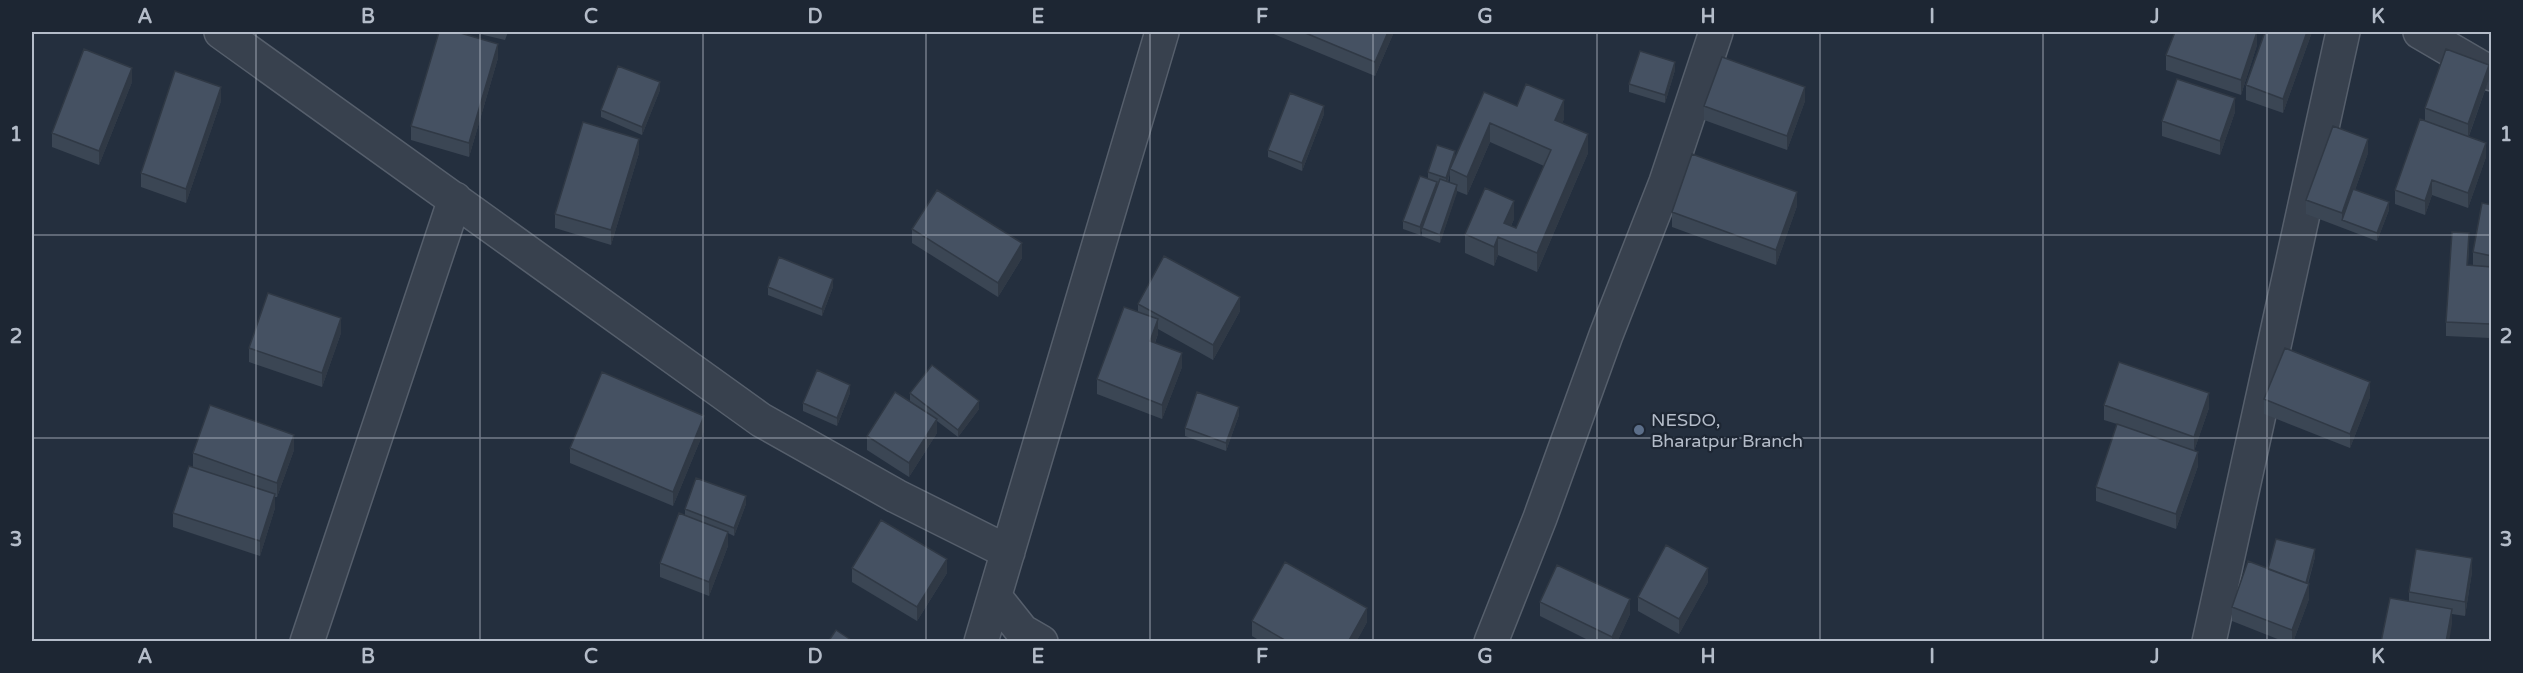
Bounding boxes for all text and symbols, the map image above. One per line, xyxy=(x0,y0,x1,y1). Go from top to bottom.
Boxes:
text: A xyxy=(138,5,153,29)
text: B xyxy=(361,5,375,29)
text: C xyxy=(584,5,598,29)
text: D xyxy=(807,5,823,29)
text: E xyxy=(1032,5,1045,29)
text: F xyxy=(1256,5,1268,29)
text: G xyxy=(1477,5,1493,29)
text: H xyxy=(1700,5,1716,29)
text: I xyxy=(1929,5,1935,29)
text: J xyxy=(2149,5,2160,29)
text: K xyxy=(2371,5,2385,29)
text: 1 xyxy=(10,123,22,147)
text: 1 xyxy=(2500,123,2512,147)
text: 2 xyxy=(10,325,22,349)
text: 2 xyxy=(2500,325,2512,349)
place label: NESDO, Bharatpur Branch xyxy=(1651,409,1803,452)
marker: NESDO, Bharatpur Branch xyxy=(1632,423,1646,437)
text: 3 xyxy=(10,528,22,552)
text: 3 xyxy=(2500,528,2512,552)
text: A xyxy=(138,645,153,669)
text: B xyxy=(361,645,375,669)
text: C xyxy=(584,645,598,669)
text: D xyxy=(807,645,823,669)
text: E xyxy=(1032,645,1045,669)
text: F xyxy=(1256,645,1268,669)
text: G xyxy=(1477,645,1493,669)
text: H xyxy=(1700,645,1716,669)
text: I xyxy=(1929,645,1935,669)
text: J xyxy=(2149,645,2160,669)
text: K xyxy=(2371,645,2385,669)

